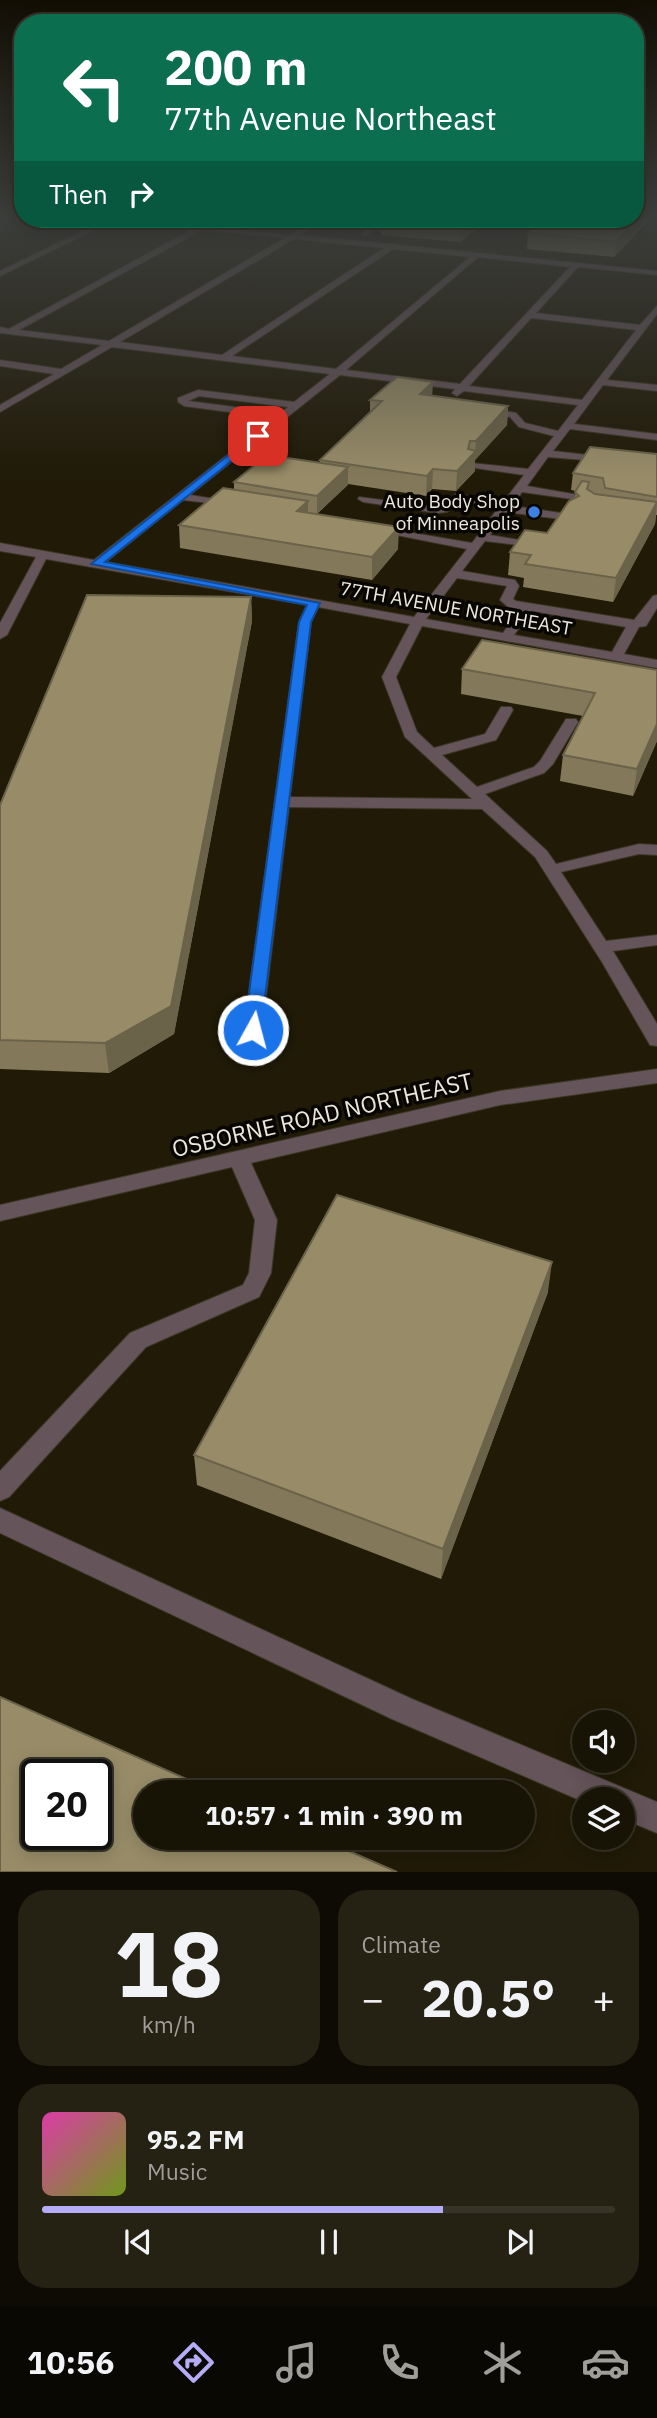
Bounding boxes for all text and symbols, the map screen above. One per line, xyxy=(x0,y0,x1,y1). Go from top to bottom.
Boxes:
text: 200 m xyxy=(164,35,308,98)
icon: left xyxy=(49,42,140,133)
text: 77th Avenue Northeast xyxy=(164,97,497,139)
icon: right xyxy=(122,175,160,213)
text: Then xyxy=(49,177,108,211)
pin xyxy=(228,406,288,466)
icon: arrive xyxy=(239,417,277,455)
place label: Auto Body Shop of Minneapolis xyxy=(384,489,520,535)
marker: Auto Body Shop of Minneapolis xyxy=(526,504,542,520)
street label: 77TH AVENUE NORTHEAST xyxy=(338,576,574,640)
position arrow xyxy=(216,993,290,1067)
street label: OSBORNE ROAD NORTHEAST xyxy=(169,1065,475,1163)
map controls xyxy=(572,1710,635,1850)
button: sound xyxy=(572,1710,635,1773)
speed limit sign: 20 xyxy=(21,1759,112,1850)
button: layers xyxy=(572,1787,635,1850)
text: 10:57 · 1 min · 390 m xyxy=(205,1798,463,1832)
text: 18 xyxy=(114,1904,223,2022)
text: Climate xyxy=(362,1929,441,1959)
text: 20.5° xyxy=(421,1964,555,2031)
text: − xyxy=(362,1974,384,2023)
text: + xyxy=(592,1974,615,2023)
text: km/h xyxy=(142,2009,196,2039)
text: 95.2 FM xyxy=(147,2122,245,2156)
text: Music xyxy=(147,2156,207,2186)
icon: previous xyxy=(119,2223,157,2261)
icon: pause xyxy=(310,2223,348,2261)
icon: next xyxy=(501,2223,539,2261)
icon: directions xyxy=(169,2338,218,2387)
icon: music xyxy=(272,2338,321,2387)
icon: phone xyxy=(375,2338,424,2387)
icon: climate xyxy=(478,2338,527,2387)
icon: car xyxy=(581,2338,630,2387)
text: 10:56 xyxy=(27,2341,114,2383)

